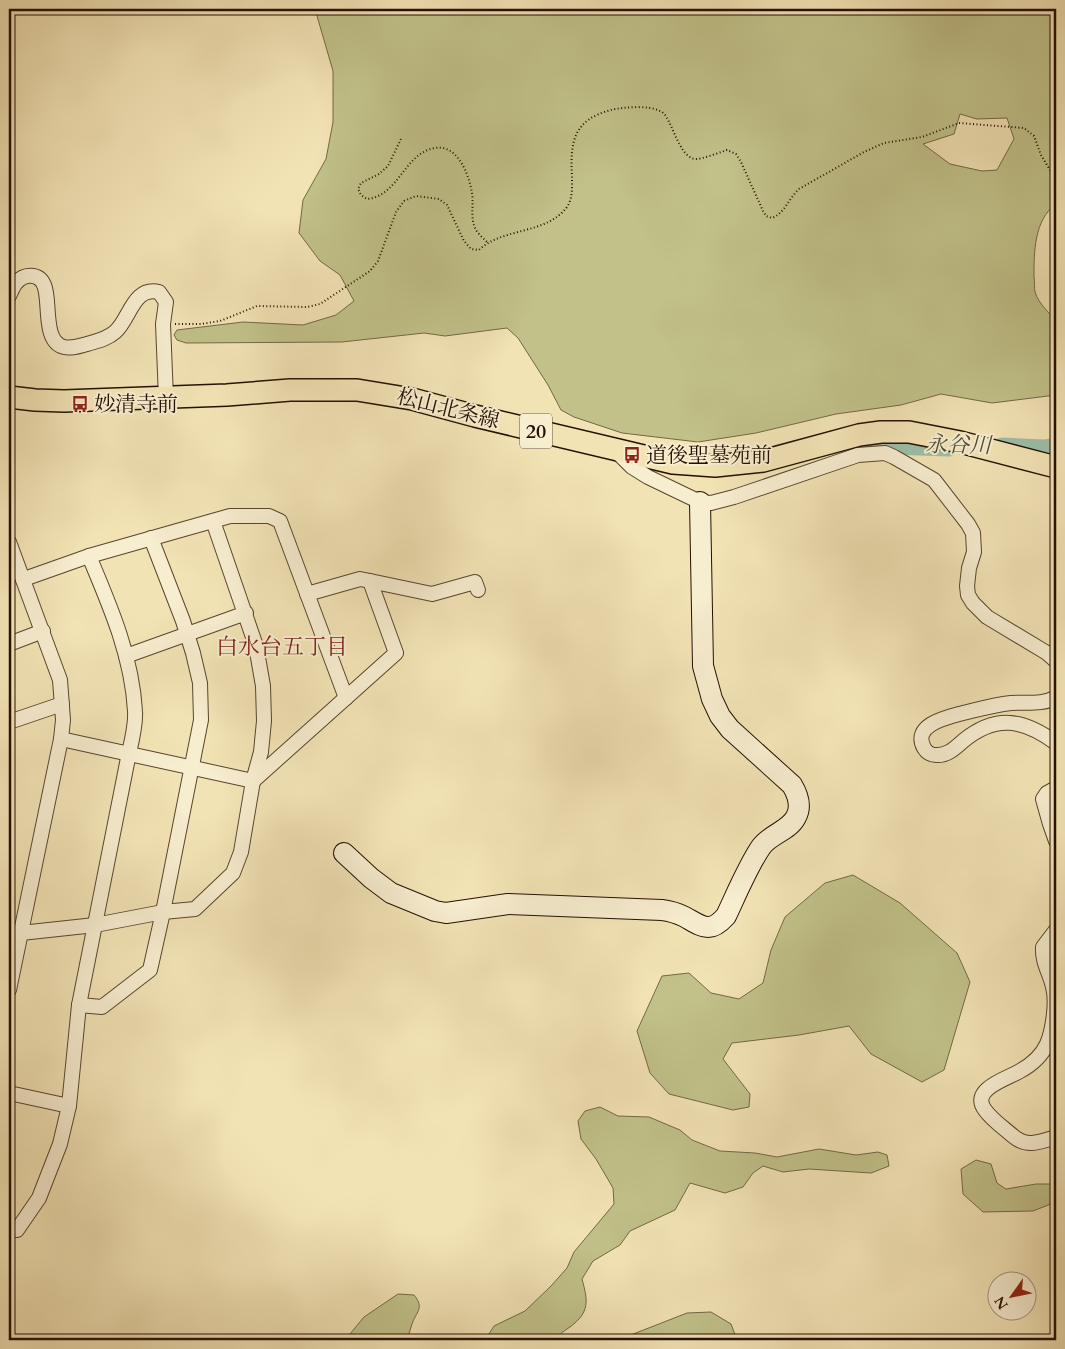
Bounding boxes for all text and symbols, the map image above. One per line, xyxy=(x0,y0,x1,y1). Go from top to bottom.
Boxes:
street label: 松山北条線 xyxy=(394,382,502,436)
place label: 妙清寺前 xyxy=(94,390,178,419)
bus stop icon: 妙清寺前 xyxy=(70,394,90,414)
road number: 20 xyxy=(520,414,552,448)
water label: 永谷川 xyxy=(925,429,993,461)
place label: 道後聖墓苑前 xyxy=(646,441,772,470)
bus stop icon: 道後聖墓苑前 xyxy=(622,445,642,465)
district label: 白水台五丁目 xyxy=(216,632,348,662)
north arrow xyxy=(988,1272,1038,1322)
text: N xyxy=(990,1293,1013,1313)

